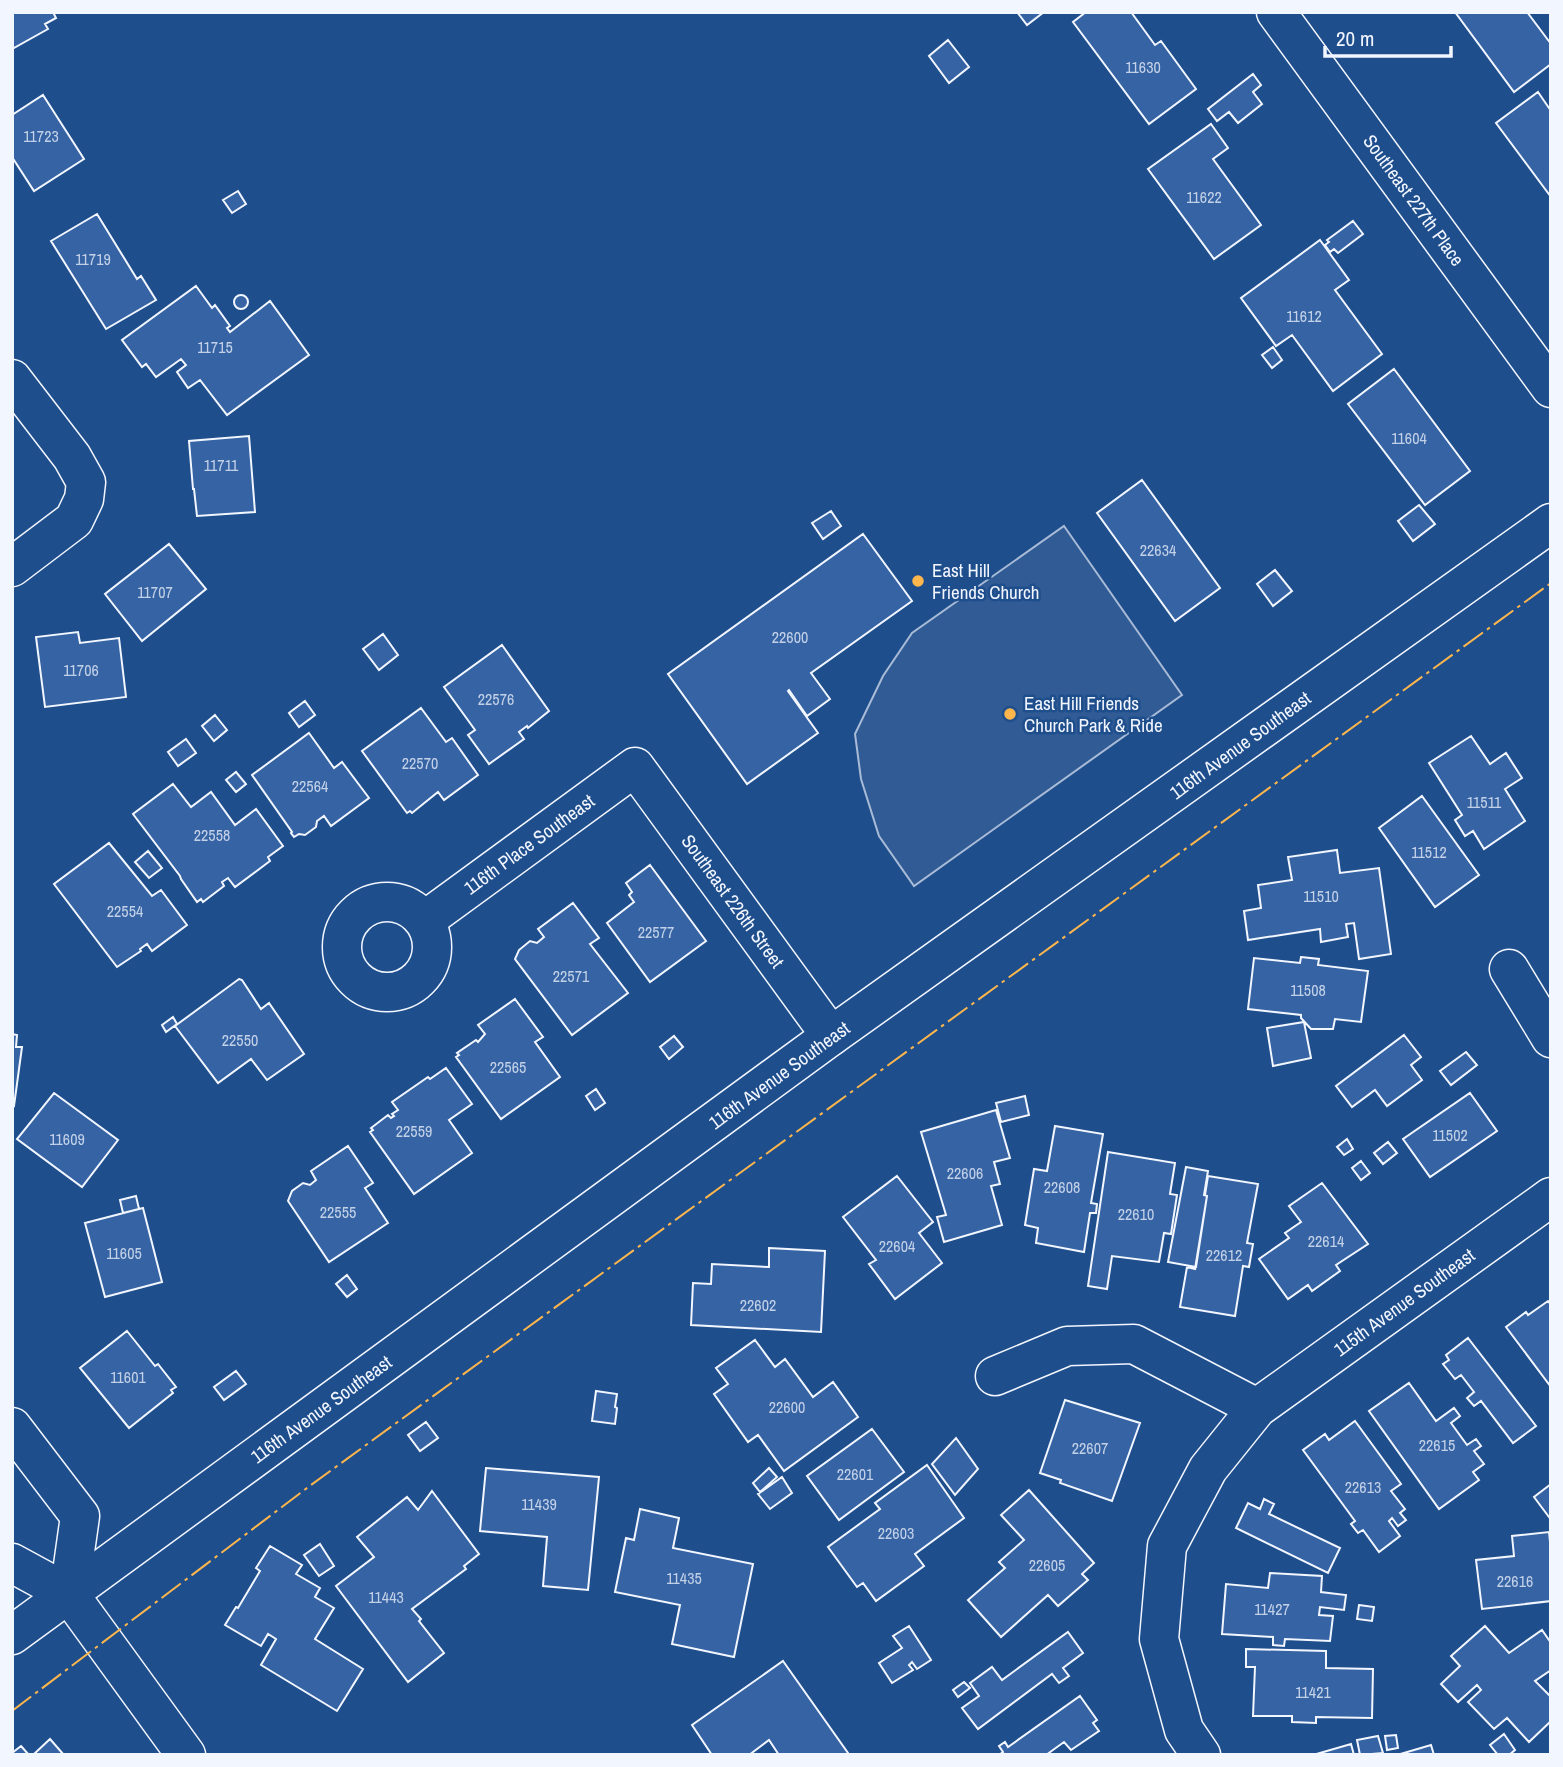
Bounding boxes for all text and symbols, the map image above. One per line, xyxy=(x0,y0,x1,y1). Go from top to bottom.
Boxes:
scale bar xyxy=(1325,14,1451,58)
text: 20 m xyxy=(1336,24,1374,53)
house number: 11630 xyxy=(1125,56,1161,78)
house number: 11723 xyxy=(23,125,59,147)
street label: Southeast 227th Place xyxy=(1357,129,1471,271)
house number: 11622 xyxy=(1186,186,1222,208)
house number: 11719 xyxy=(75,248,111,270)
house number: 11612 xyxy=(1286,305,1322,327)
house number: 11715 xyxy=(197,336,233,358)
house number: 11604 xyxy=(1391,427,1427,449)
house number: 11711 xyxy=(204,454,239,476)
house number: 22634 xyxy=(1140,539,1176,561)
place label: East Hill Friends Church xyxy=(932,557,1039,605)
marker: East Hill Friends Church xyxy=(910,573,926,589)
house number: 11707 xyxy=(137,581,173,603)
house number: 22600 xyxy=(772,626,808,648)
house number: 11706 xyxy=(63,659,99,681)
street label: 116th Avenue Southeast xyxy=(1164,685,1316,805)
house number: 22576 xyxy=(478,688,514,710)
place label: East Hill Friends Church Park & Ride xyxy=(1024,690,1163,738)
marker: East Hill Friends Church Park & Ride xyxy=(1002,706,1018,722)
house number: 22570 xyxy=(402,752,438,774)
house number: 22564 xyxy=(292,775,328,797)
street label: 116th Place Southeast xyxy=(458,787,600,900)
house number: 11511 xyxy=(1467,791,1502,813)
house number: 22558 xyxy=(194,824,230,846)
street label: Southeast 226th Street xyxy=(676,829,791,974)
house number: 11512 xyxy=(1411,841,1447,863)
house number: 11510 xyxy=(1303,885,1339,907)
house number: 22554 xyxy=(107,900,143,922)
house number: 22577 xyxy=(638,921,674,943)
house number: 22571 xyxy=(553,965,590,987)
house number: 11508 xyxy=(1290,979,1326,1001)
street label: 116th Avenue Southeast xyxy=(703,1015,855,1135)
house number: 22550 xyxy=(222,1029,258,1051)
house number: 22565 xyxy=(490,1056,526,1078)
house number: 22559 xyxy=(396,1120,432,1142)
house number: 11502 xyxy=(1432,1124,1468,1146)
house number: 11609 xyxy=(49,1128,85,1150)
house number: 22606 xyxy=(947,1162,983,1184)
house number: 22608 xyxy=(1044,1176,1080,1198)
house number: 22555 xyxy=(320,1201,356,1223)
house number: 22610 xyxy=(1118,1203,1154,1225)
house number: 22614 xyxy=(1308,1230,1344,1252)
house number: 22604 xyxy=(879,1235,915,1257)
house number: 11605 xyxy=(106,1242,142,1264)
street label: 115th Avenue Southeast xyxy=(1328,1242,1480,1362)
house number: 22612 xyxy=(1206,1244,1242,1266)
house number: 22602 xyxy=(740,1294,776,1316)
street label: 116th Avenue Southeast xyxy=(245,1349,397,1469)
house number: 11601 xyxy=(110,1366,146,1388)
house number: 22600 xyxy=(769,1396,805,1418)
house number: 22615 xyxy=(1419,1434,1455,1456)
house number: 22607 xyxy=(1072,1437,1108,1459)
house number: 22601 xyxy=(837,1463,874,1485)
house number: 22613 xyxy=(1345,1476,1381,1498)
house number: 11439 xyxy=(521,1493,557,1515)
house number: 22603 xyxy=(878,1522,914,1544)
house number: 22605 xyxy=(1029,1554,1065,1576)
house number: 11435 xyxy=(666,1567,702,1589)
house number: 22616 xyxy=(1497,1570,1533,1592)
house number: 11443 xyxy=(368,1586,404,1608)
house number: 11427 xyxy=(1254,1598,1290,1620)
house number: 11421 xyxy=(1295,1681,1331,1703)

